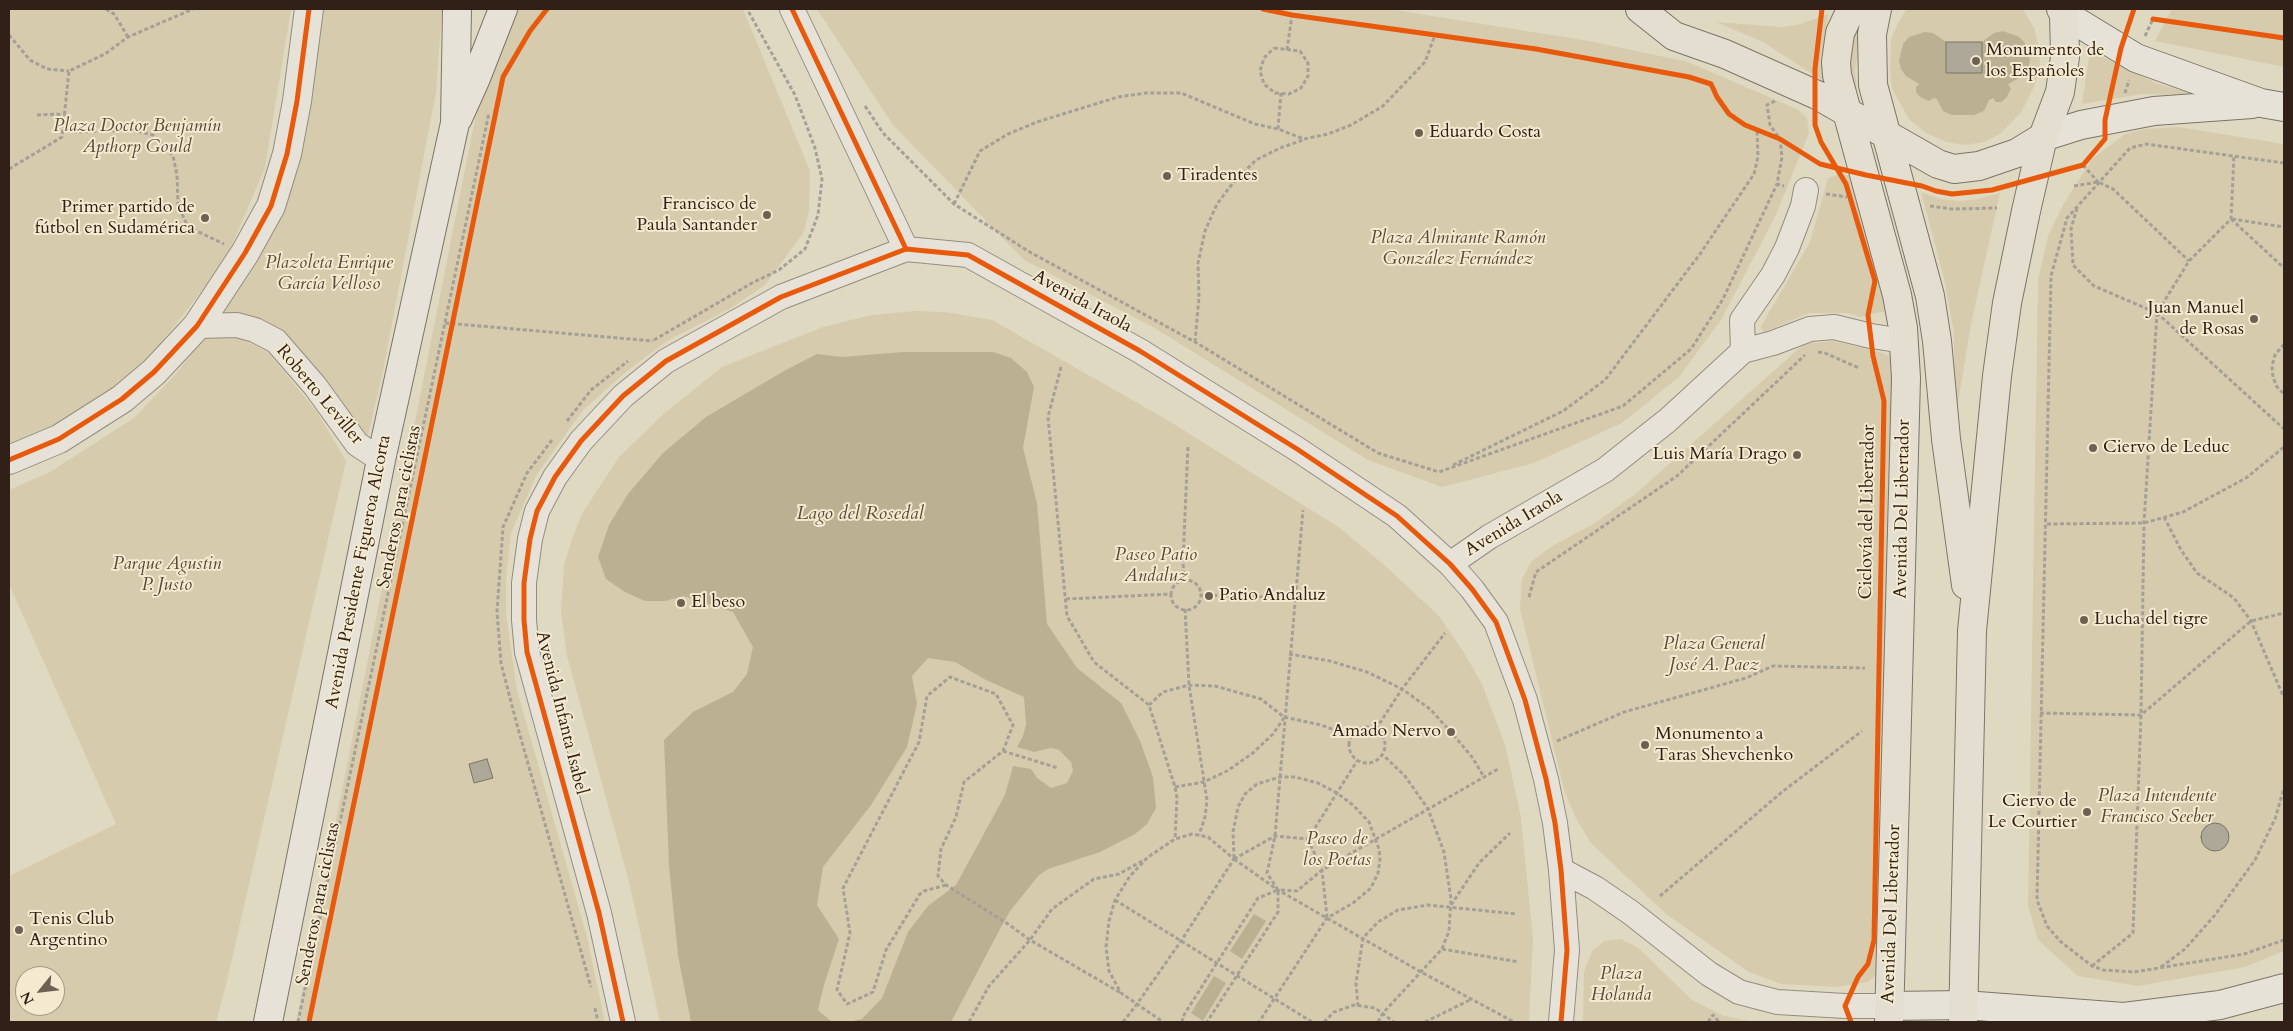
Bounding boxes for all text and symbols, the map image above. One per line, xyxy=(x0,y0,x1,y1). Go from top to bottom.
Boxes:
place label: Monumento de los Españoles xyxy=(1986,40,2104,82)
marker: Monumento de los Españoles xyxy=(1970,55,1982,67)
park label: Plaza Doctor Benjamín Apthorp Gould xyxy=(53,116,221,158)
place label: Eduardo Costa xyxy=(1429,122,1541,144)
marker: Eduardo Costa xyxy=(1413,127,1425,139)
place label: Tiradentes xyxy=(1177,165,1257,187)
marker: Tiradentes xyxy=(1161,170,1173,182)
place label: Francisco de Paula Santander xyxy=(636,194,757,236)
place label: Primer partido de fútbol en Sudamérica xyxy=(35,197,195,240)
marker: Francisco de Paula Santander xyxy=(761,209,773,221)
marker: Primer partido de fútbol en Sudamérica xyxy=(199,212,211,224)
park label: Plaza Almirante Ramón González Fernández xyxy=(1370,228,1546,270)
park label: Plazoleta Enrique García Velloso xyxy=(265,253,393,296)
street label: Avenida Iraola xyxy=(1029,266,1135,338)
place label: Juan Manuel de Rosas xyxy=(2148,298,2244,340)
marker: Juan Manuel de Rosas xyxy=(2248,313,2260,325)
street label: Roberto Leviller xyxy=(271,341,367,449)
street label: Avenida Del Libertador xyxy=(1891,419,1915,599)
street label: Senderos para ciclistas xyxy=(374,424,426,590)
street label: Ciclovía del Libertador xyxy=(1856,424,1880,600)
street label: Avenida Presidente Figueroa Alcorta xyxy=(322,433,396,711)
place label: Ciervo de Leduc xyxy=(2103,437,2230,459)
marker: Ciervo de Leduc xyxy=(2087,442,2099,454)
place label: Luis María Drago xyxy=(1653,444,1787,466)
marker: Luis María Drago xyxy=(1791,449,1803,461)
street label: Avenida Iraola xyxy=(1461,486,1567,562)
water label: Lago del Rosedal xyxy=(796,504,924,526)
park label: Paseo Patio Andaluz xyxy=(1115,545,1197,588)
park label: Parque Agustin P. Justo xyxy=(113,554,221,596)
place label: Patio Andaluz xyxy=(1219,585,1326,607)
marker: Patio Andaluz xyxy=(1203,590,1215,602)
place label: El beso xyxy=(691,592,745,614)
marker: El beso xyxy=(675,597,687,609)
place label: Lucha del tigre xyxy=(2094,609,2208,631)
marker: Lucha del tigre xyxy=(2078,614,2090,626)
street label: Avenida Infanta Isabel xyxy=(530,629,592,797)
park label: Plaza General José A. Paez xyxy=(1663,634,1765,676)
place label: Amado Nervo xyxy=(1332,721,1441,743)
place label: Monumento a Taras Shevchenko xyxy=(1655,724,1793,766)
marker: Amado Nervo xyxy=(1445,726,1457,738)
marker: Monumento a Taras Shevchenko xyxy=(1639,739,1651,751)
park label: Plaza Intendente Francisco Seeber xyxy=(2098,786,2216,829)
place label: Ciervo de Le Courtier xyxy=(1988,791,2077,834)
marker: Ciervo de Le Courtier xyxy=(2081,806,2093,818)
street label: Senderos para ciclistas xyxy=(293,821,345,987)
street label: Avenida Del Libertador xyxy=(1878,824,1906,1004)
park label: Paseo de los Poetas xyxy=(1303,829,1371,872)
place label: Tenis Club Argentino xyxy=(29,909,114,952)
marker: Tenis Club Argentino xyxy=(13,924,25,936)
park label: Plaza Holanda xyxy=(1591,964,1651,1006)
north arrow xyxy=(15,966,65,1016)
text: N xyxy=(16,988,39,1008)

